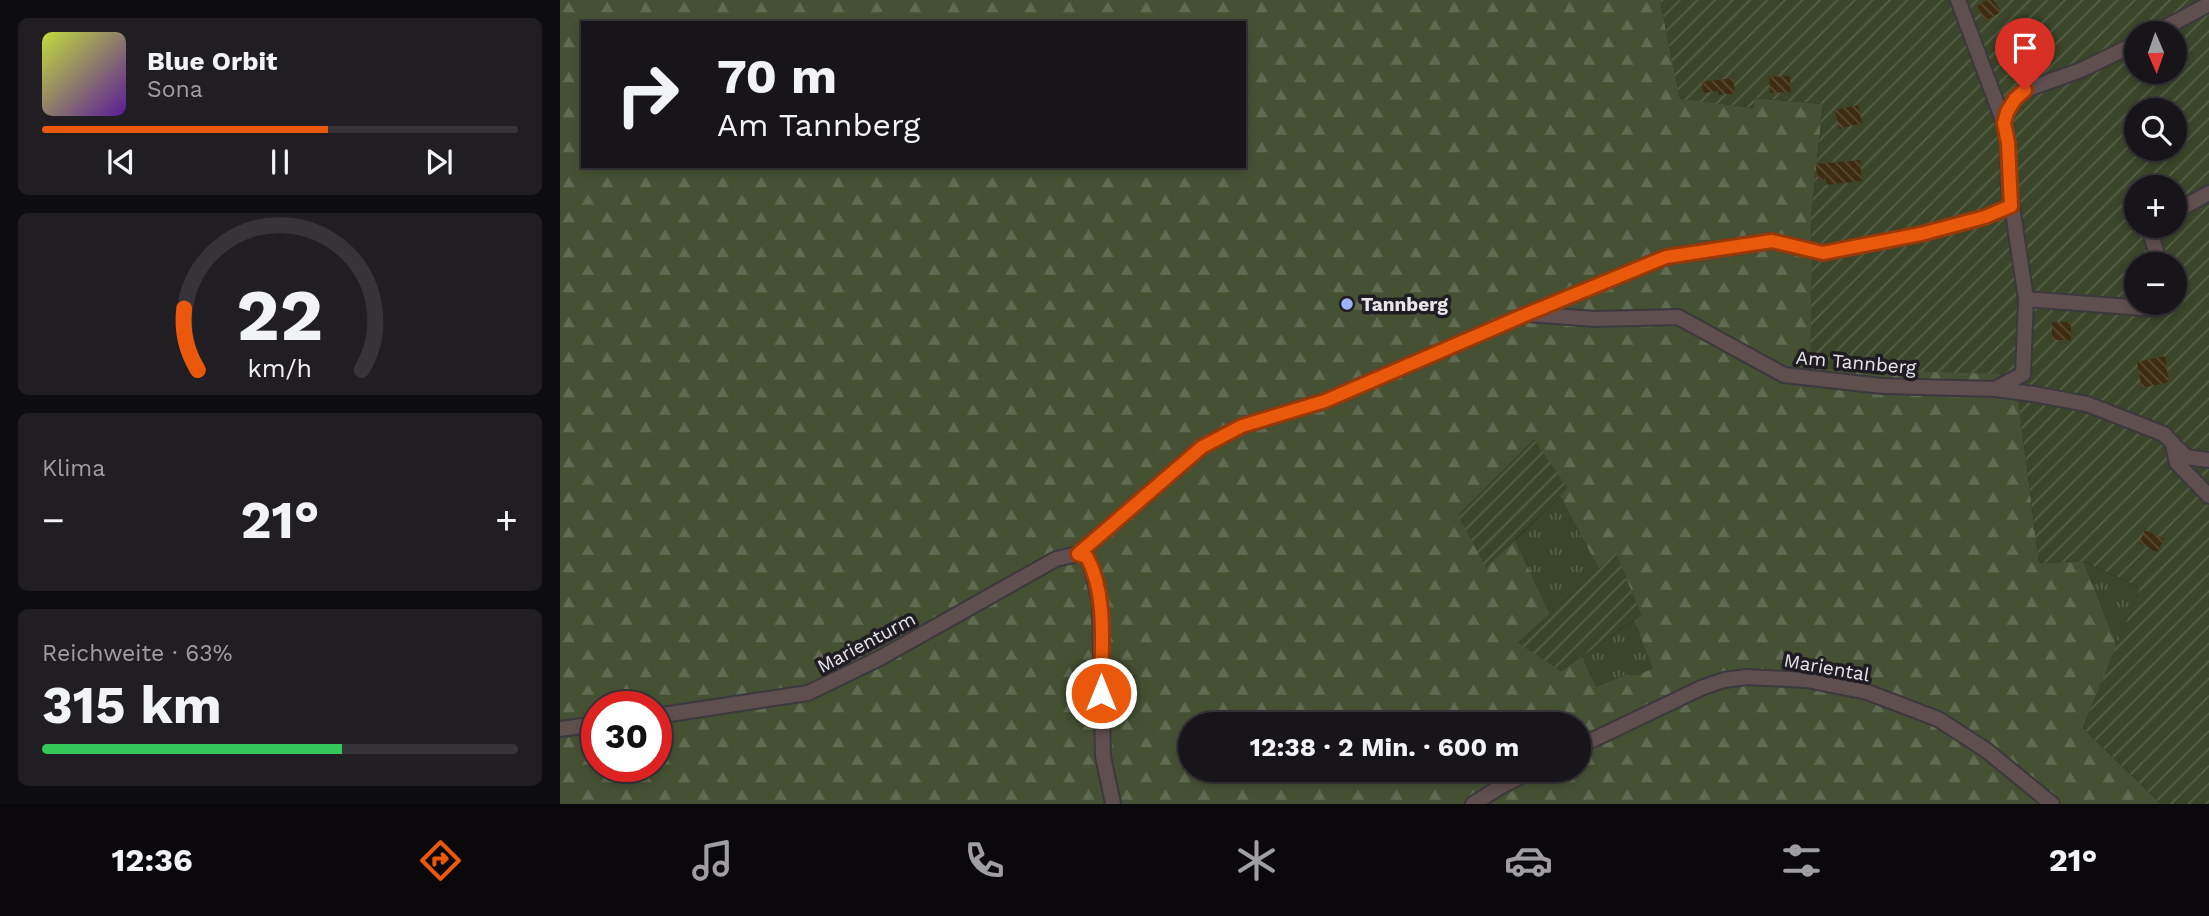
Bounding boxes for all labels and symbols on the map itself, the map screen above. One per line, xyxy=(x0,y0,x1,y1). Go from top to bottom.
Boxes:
pin xyxy=(1995,18,2055,90)
north arrow xyxy=(2124,21,2188,84)
place label: Tannberg xyxy=(1361,293,1448,316)
marker: Tannberg xyxy=(1339,296,1355,312)
street label: Am Tannberg xyxy=(1795,346,1918,379)
street label: Marienturm xyxy=(813,607,919,678)
street label: Mariental xyxy=(1782,649,1872,686)
position arrow xyxy=(1064,656,1138,730)
speed limit sign: 30 xyxy=(581,691,672,782)

